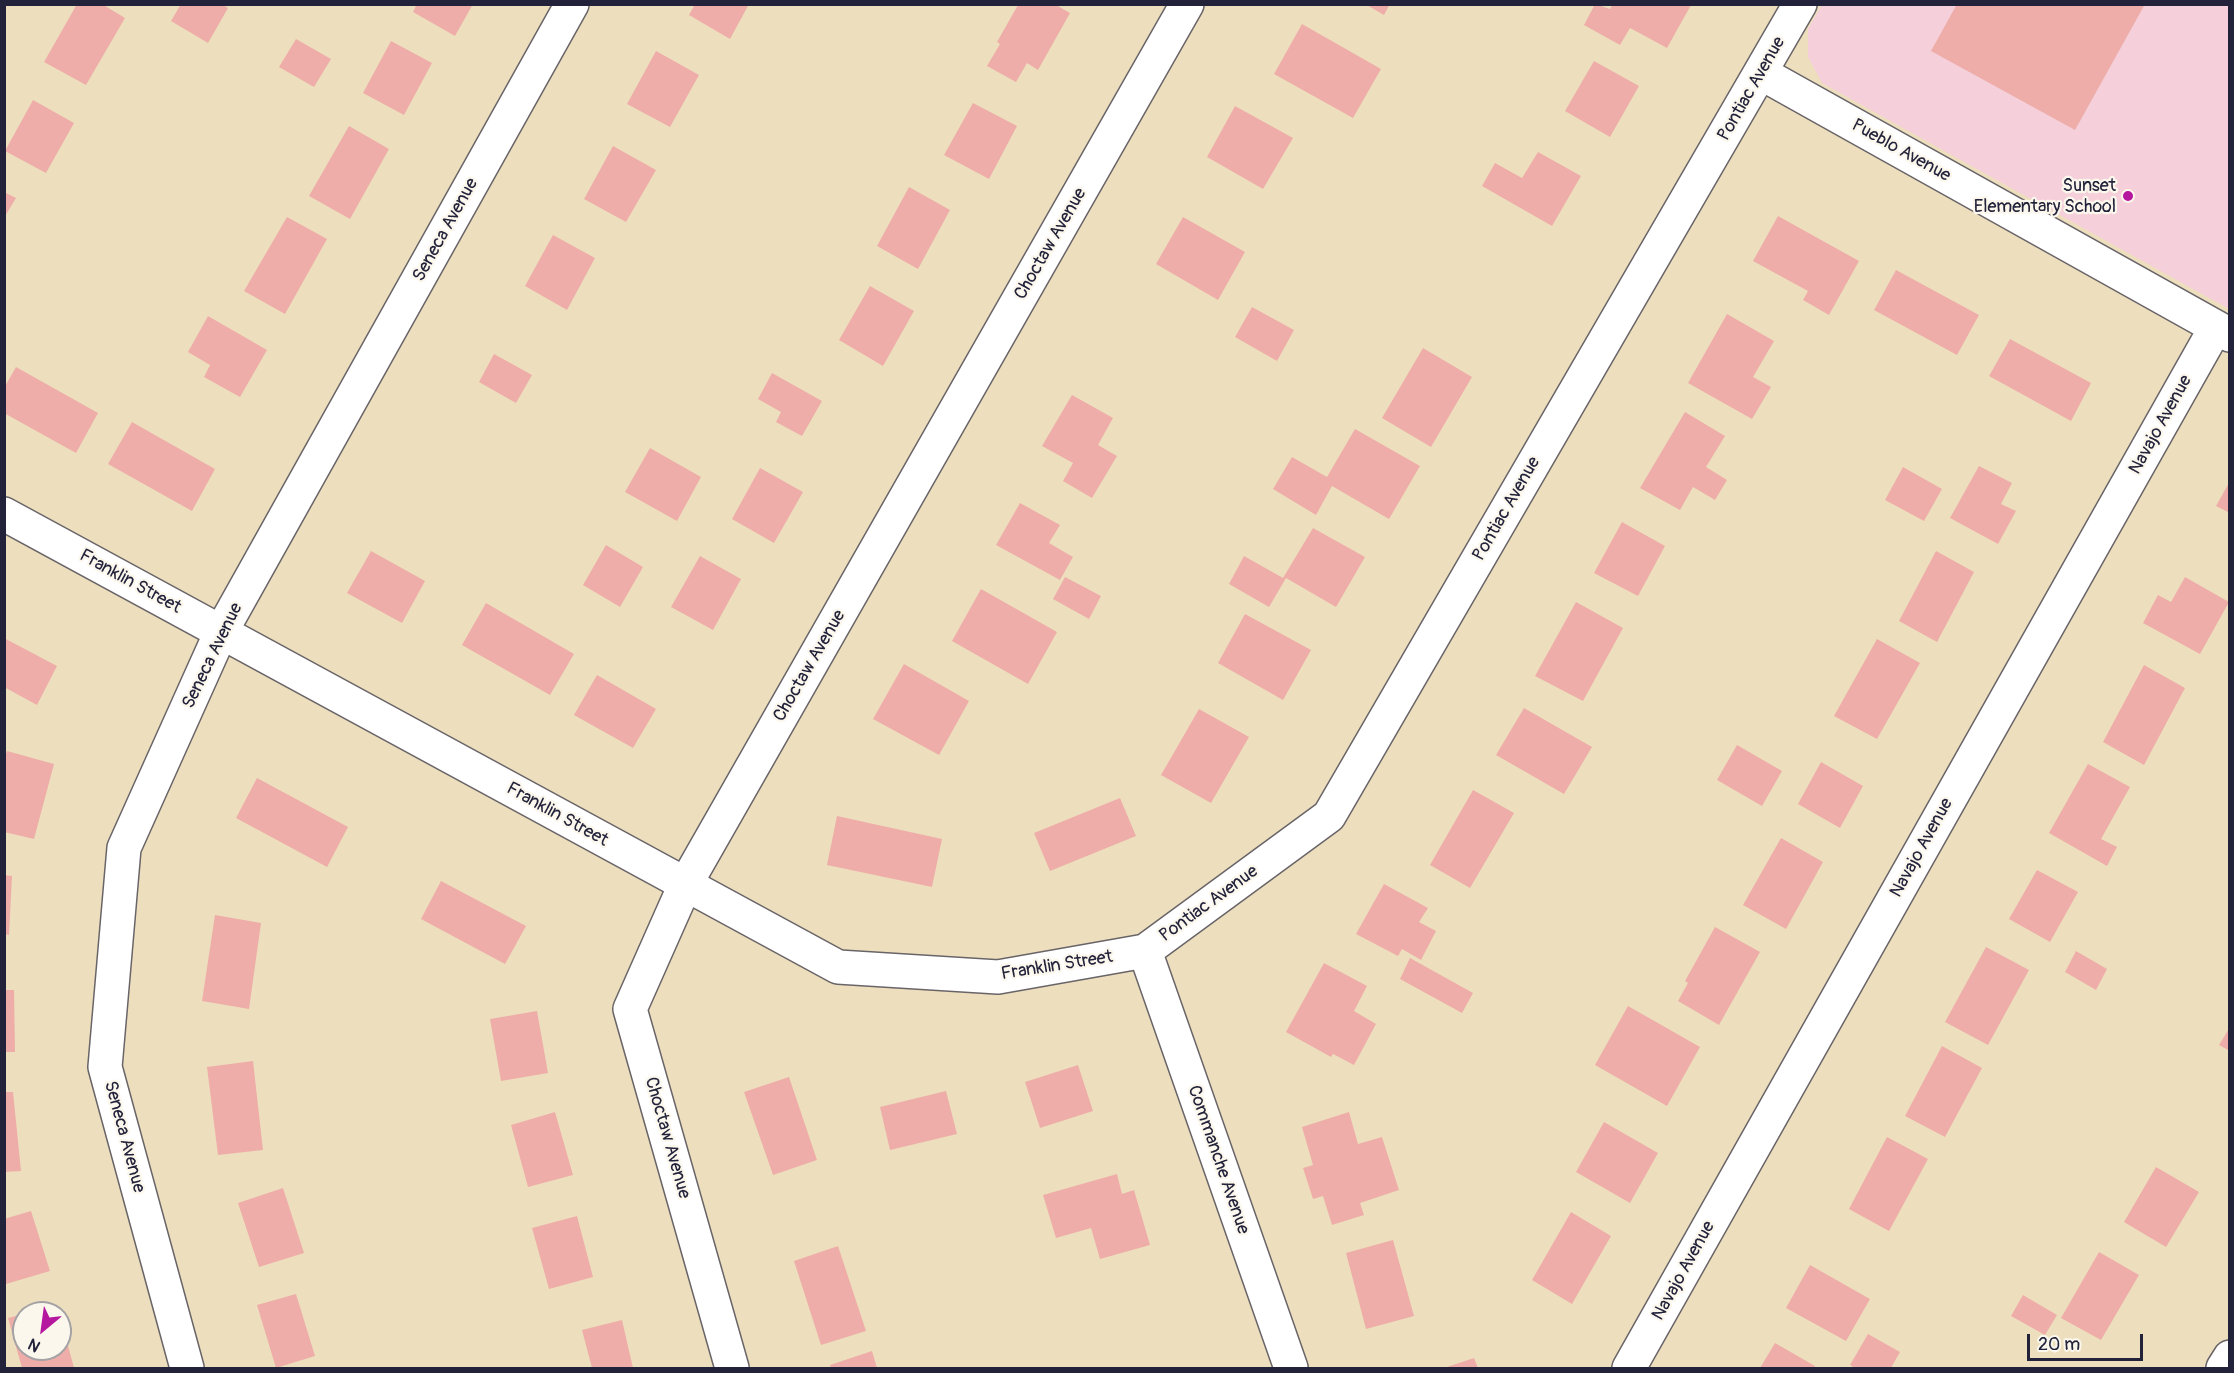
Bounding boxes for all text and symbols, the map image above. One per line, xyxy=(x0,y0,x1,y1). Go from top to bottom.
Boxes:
street label: Pontiac Avenue xyxy=(1713,33,1791,145)
street label: Pueblo Avenue xyxy=(1848,115,1954,187)
street label: Seneca Avenue xyxy=(409,175,483,285)
place label: Sunset Elementary School xyxy=(1974,175,2116,218)
street label: Choctaw Avenue xyxy=(1010,184,1092,304)
marker: Sunset Elementary School xyxy=(2121,189,2135,203)
street label: Navajo Avenue xyxy=(2125,372,2197,478)
street label: Pontiac Avenue xyxy=(1468,453,1546,565)
street label: Franklin Street xyxy=(75,545,185,619)
street label: Seneca Avenue xyxy=(178,600,248,712)
street label: Choctaw Avenue xyxy=(769,606,851,726)
street label: Franklin Street xyxy=(502,778,612,852)
street label: Navajo Avenue xyxy=(1886,795,1958,901)
street label: Pontiac Avenue xyxy=(1155,861,1263,947)
street label: Franklin Street xyxy=(1000,946,1114,986)
street label: Choctaw Avenue xyxy=(639,1075,695,1201)
street label: Seneca Avenue xyxy=(99,1079,149,1195)
street label: Commanche Avenue xyxy=(1182,1083,1254,1237)
street label: Navajo Avenue xyxy=(1648,1218,1720,1324)
north arrow xyxy=(12,1301,72,1361)
scale bar xyxy=(2030,1322,2146,1360)
text: 20 m xyxy=(2038,1333,2080,1356)
text: N xyxy=(25,1334,44,1356)

